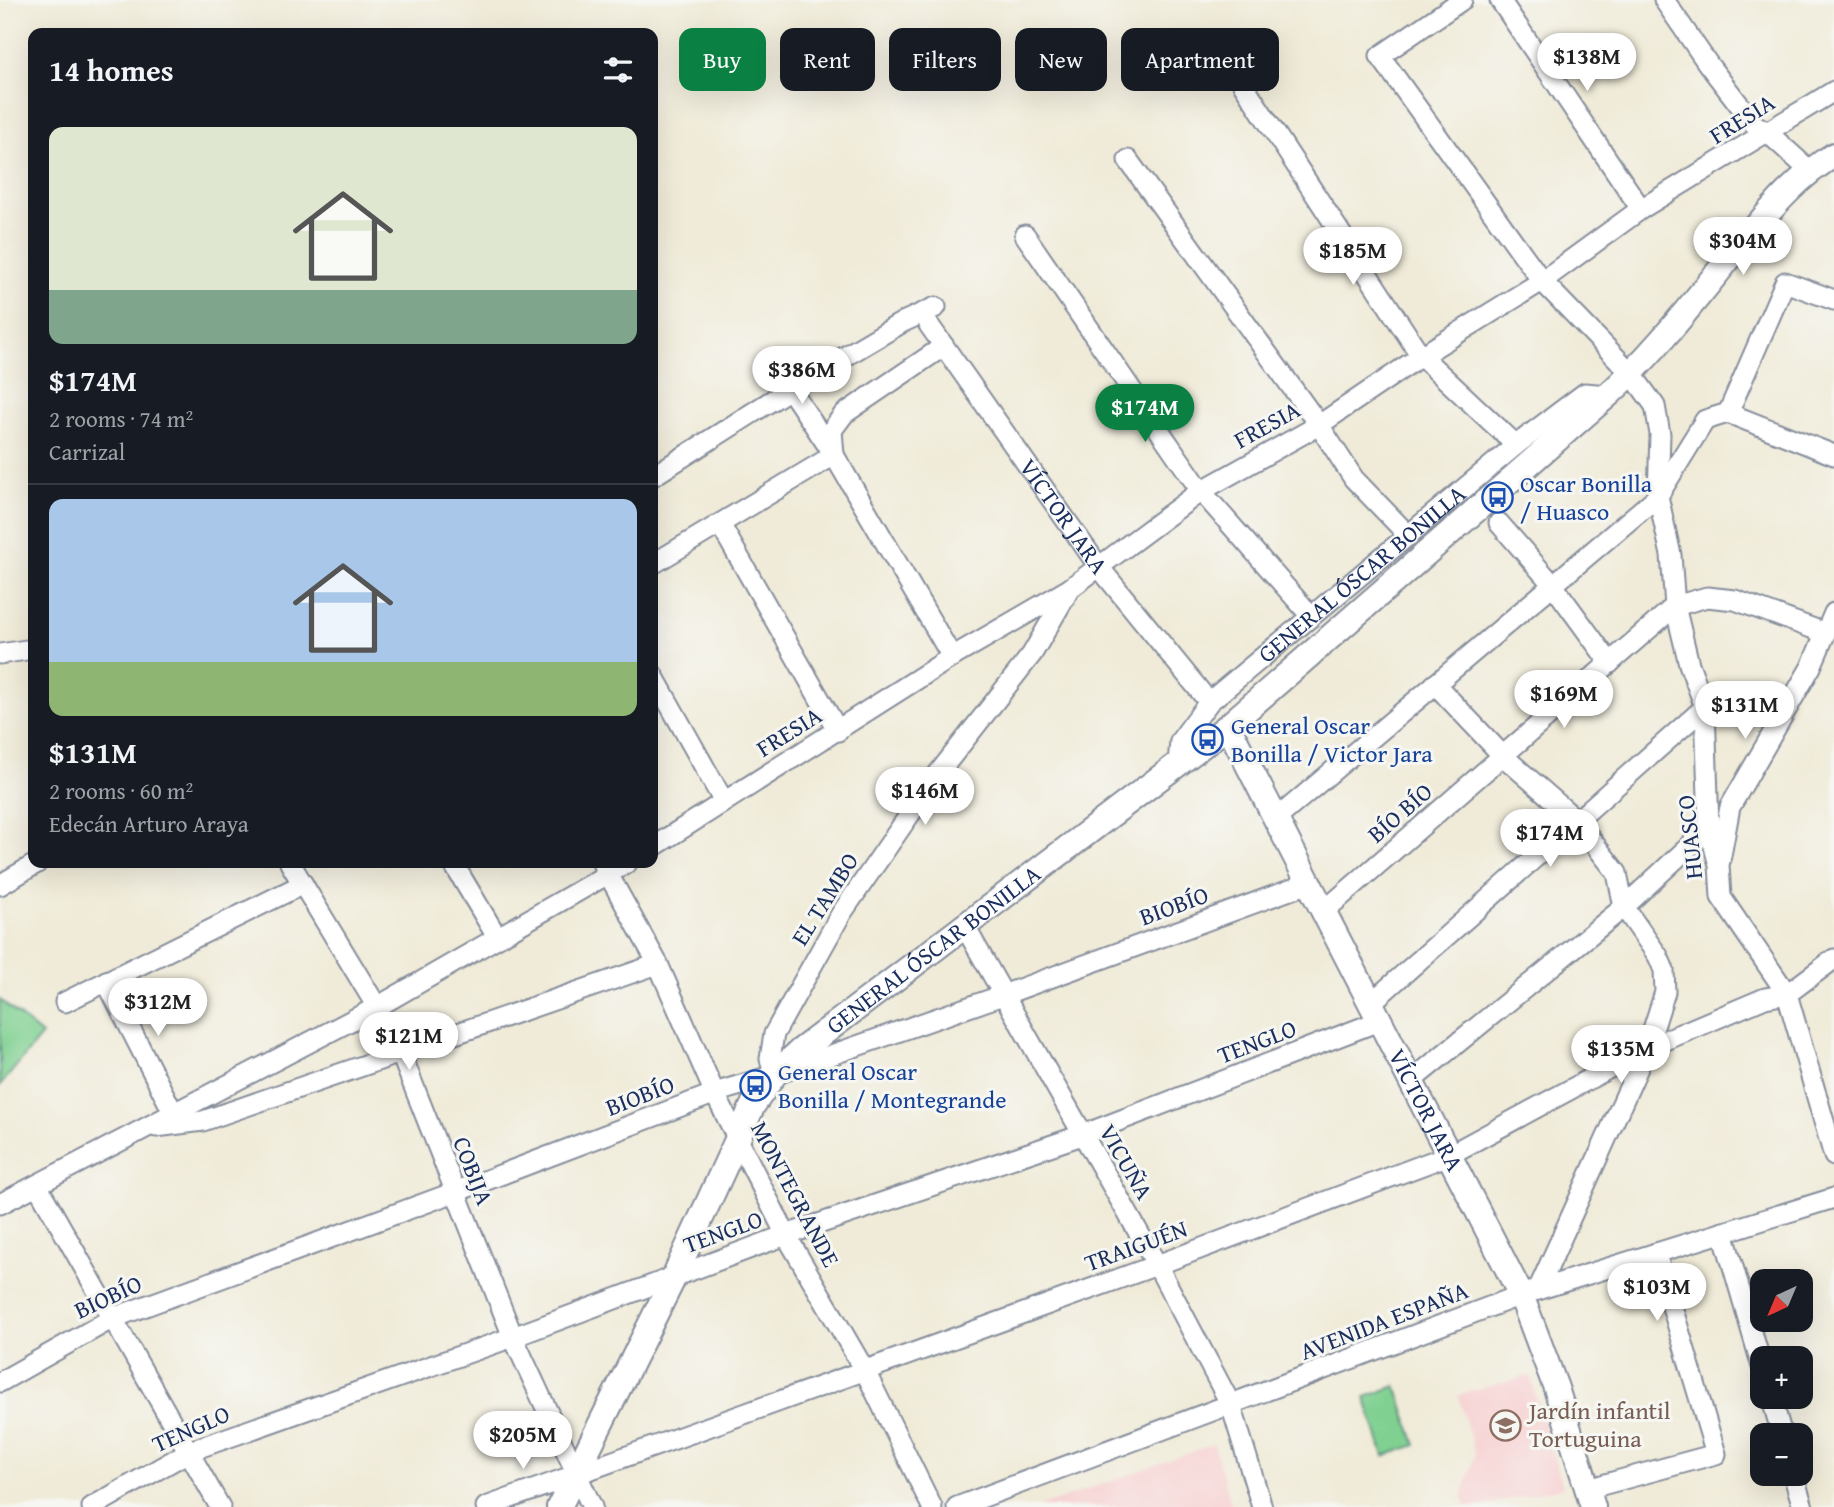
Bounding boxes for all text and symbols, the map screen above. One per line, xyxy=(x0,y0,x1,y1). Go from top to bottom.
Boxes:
chip: Buy xyxy=(679,28,766,91)
chip: Rent xyxy=(780,28,875,91)
chip: Filters xyxy=(889,28,1001,91)
chip: New xyxy=(1015,28,1107,91)
chip: Apartment xyxy=(1121,28,1279,91)
pin: $138M xyxy=(1538,34,1636,93)
text: $138M xyxy=(1553,39,1621,72)
text: 14 homes xyxy=(49,48,174,92)
icon: filters xyxy=(599,51,637,89)
street label: FRESIA xyxy=(1702,85,1782,152)
icon: home xyxy=(280,173,406,299)
pin: $304M xyxy=(1694,218,1792,277)
text: $304M xyxy=(1709,223,1777,256)
pin: $185M xyxy=(1304,228,1402,287)
text: $185M xyxy=(1319,233,1387,266)
pin: $386M xyxy=(753,346,851,406)
text: $386M xyxy=(768,352,836,385)
text: $174M xyxy=(49,358,137,402)
pin: $174M xyxy=(1096,384,1194,444)
text: $174M xyxy=(1111,390,1179,423)
street label: FRESIA xyxy=(1227,392,1307,457)
text: 2 rooms · 74 m² xyxy=(49,402,193,435)
text: Carrizal xyxy=(49,435,125,468)
street label: VÍCTOR JARA xyxy=(1011,451,1117,581)
place label: Oscar Bonilla / Huasco xyxy=(1520,466,1653,529)
street label: GENERAL ÓSCAR BONILLA xyxy=(1250,476,1473,671)
bus stop icon: Oscar Bonilla / Huasco xyxy=(1480,481,1514,515)
icon: home xyxy=(280,545,406,671)
pin: $169M xyxy=(1515,670,1613,730)
text: $169M xyxy=(1530,676,1598,709)
pin: $131M xyxy=(1696,682,1794,741)
text: $131M xyxy=(1711,687,1779,720)
street label: FRESIA xyxy=(749,698,829,765)
place label: General Oscar Bonilla / Victor Jara xyxy=(1231,708,1433,771)
bus stop icon: General Oscar Bonilla / Victor Jara xyxy=(1191,723,1225,757)
text: $131M xyxy=(49,730,137,774)
pin: $146M xyxy=(876,768,974,827)
text: $146M xyxy=(891,773,959,806)
text: 2 rooms · 60 m² xyxy=(49,774,193,807)
street label: BÍO BÍO xyxy=(1359,774,1440,851)
street label: HUASCO xyxy=(1668,793,1711,881)
text: Edecán Arturo Araya xyxy=(49,807,249,840)
pin: $174M xyxy=(1501,810,1599,869)
text: $174M xyxy=(1516,815,1584,848)
street label: EL TAMBO xyxy=(782,846,867,952)
street label: GENERAL ÓSCAR BONILLA xyxy=(819,856,1048,1042)
street label: BIOBÍO xyxy=(1134,877,1213,934)
pin: $312M xyxy=(109,978,207,1038)
text: $312M xyxy=(124,984,192,1017)
street label: TENGLO xyxy=(1212,1011,1301,1073)
pin: $121M xyxy=(360,1012,458,1072)
text: $121M xyxy=(375,1018,443,1051)
pin: $135M xyxy=(1572,1026,1670,1085)
text: $135M xyxy=(1587,1031,1655,1064)
street label: VÍCTOR JARA xyxy=(1380,1042,1473,1178)
place label: General Oscar Bonilla / Montegrande xyxy=(778,1054,1006,1117)
street label: BIOBÍO xyxy=(600,1066,679,1125)
bus stop icon: General Oscar Bonilla / Montegrande xyxy=(738,1069,772,1103)
street label: MONTEGRANDE xyxy=(742,1115,849,1273)
street label: VICUÑA xyxy=(1091,1117,1162,1206)
street label: COBIJA xyxy=(444,1132,503,1211)
street label: TENGLO xyxy=(678,1201,767,1262)
street label: TRAIGUÉN xyxy=(1080,1211,1192,1280)
pin: $103M xyxy=(1608,1264,1706,1323)
street label: BIOBÍO xyxy=(68,1266,147,1327)
text: $103M xyxy=(1623,1269,1691,1302)
north arrow xyxy=(1750,1269,1813,1332)
map controls xyxy=(1750,1269,1813,1486)
street label: AVENIDA ESPAÑA xyxy=(1295,1272,1473,1369)
button: + xyxy=(1750,1346,1813,1409)
place label: Jardín infantil Tortuguina xyxy=(1526,1393,1671,1456)
street label: TENGLO xyxy=(146,1396,235,1461)
school or university icon: Jardín infantil Tortuguina xyxy=(1489,1408,1523,1442)
pin: $205M xyxy=(474,1412,572,1471)
text: $205M xyxy=(489,1417,557,1450)
button: − xyxy=(1750,1423,1813,1486)

